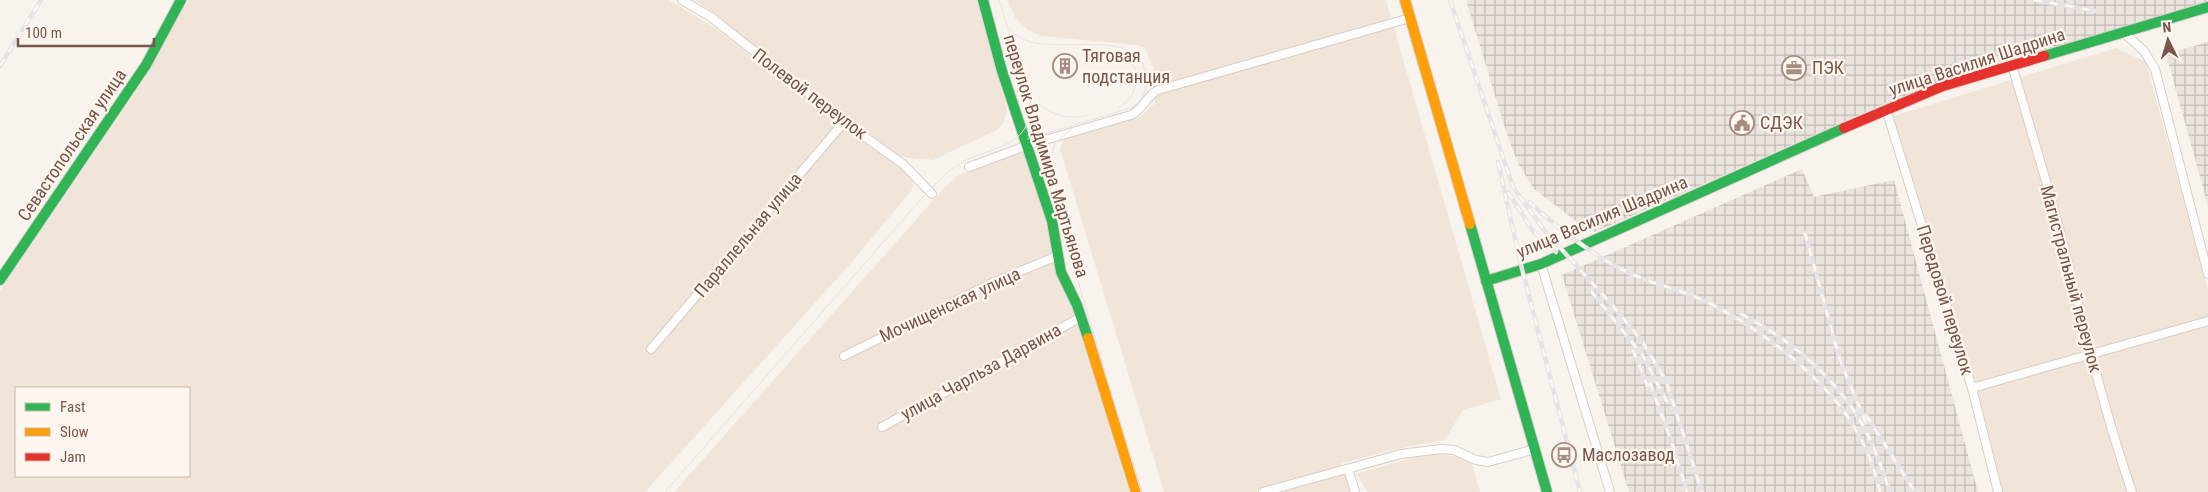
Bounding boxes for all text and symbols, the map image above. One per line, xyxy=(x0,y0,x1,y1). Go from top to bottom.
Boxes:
scale bar xyxy=(18,15,154,47)
north arrow xyxy=(2143,15,2193,65)
text: N xyxy=(2162,19,2172,35)
street label: улица Василия Шадрина xyxy=(1886,23,2067,100)
text: 100 m xyxy=(25,24,62,42)
street label: переулок Владимира Мартьянова xyxy=(999,32,1094,280)
street label: Полевой переулок xyxy=(749,44,872,144)
place label: Тяговая подстанция xyxy=(1082,45,1170,87)
building icon: Тяговая подстанция xyxy=(1052,53,1078,79)
office icon: ПЭК xyxy=(1781,55,1807,81)
place label: ПЭК xyxy=(1812,57,1844,78)
street label: Севастопольская улица xyxy=(13,65,130,225)
public building icon: СДЭК xyxy=(1729,110,1755,136)
place label: СДЭК xyxy=(1760,112,1803,133)
street label: Параллельная улица xyxy=(689,168,806,301)
street label: улица Василия Шадрина xyxy=(1513,171,1690,262)
street label: Магистральный переулок xyxy=(2036,183,2107,375)
street label: Передовой переулок xyxy=(1913,222,1978,378)
street label: Мочищенская улица xyxy=(876,263,1024,346)
street label: улица Чарльза Дарвина xyxy=(897,319,1065,424)
legend xyxy=(15,387,190,477)
text: Fast xyxy=(60,398,85,416)
text: Slow xyxy=(60,423,89,441)
bus stop icon: Маслозавод xyxy=(1551,442,1577,468)
place label: Маслозавод xyxy=(1582,444,1675,465)
text: Jam xyxy=(60,448,86,466)

